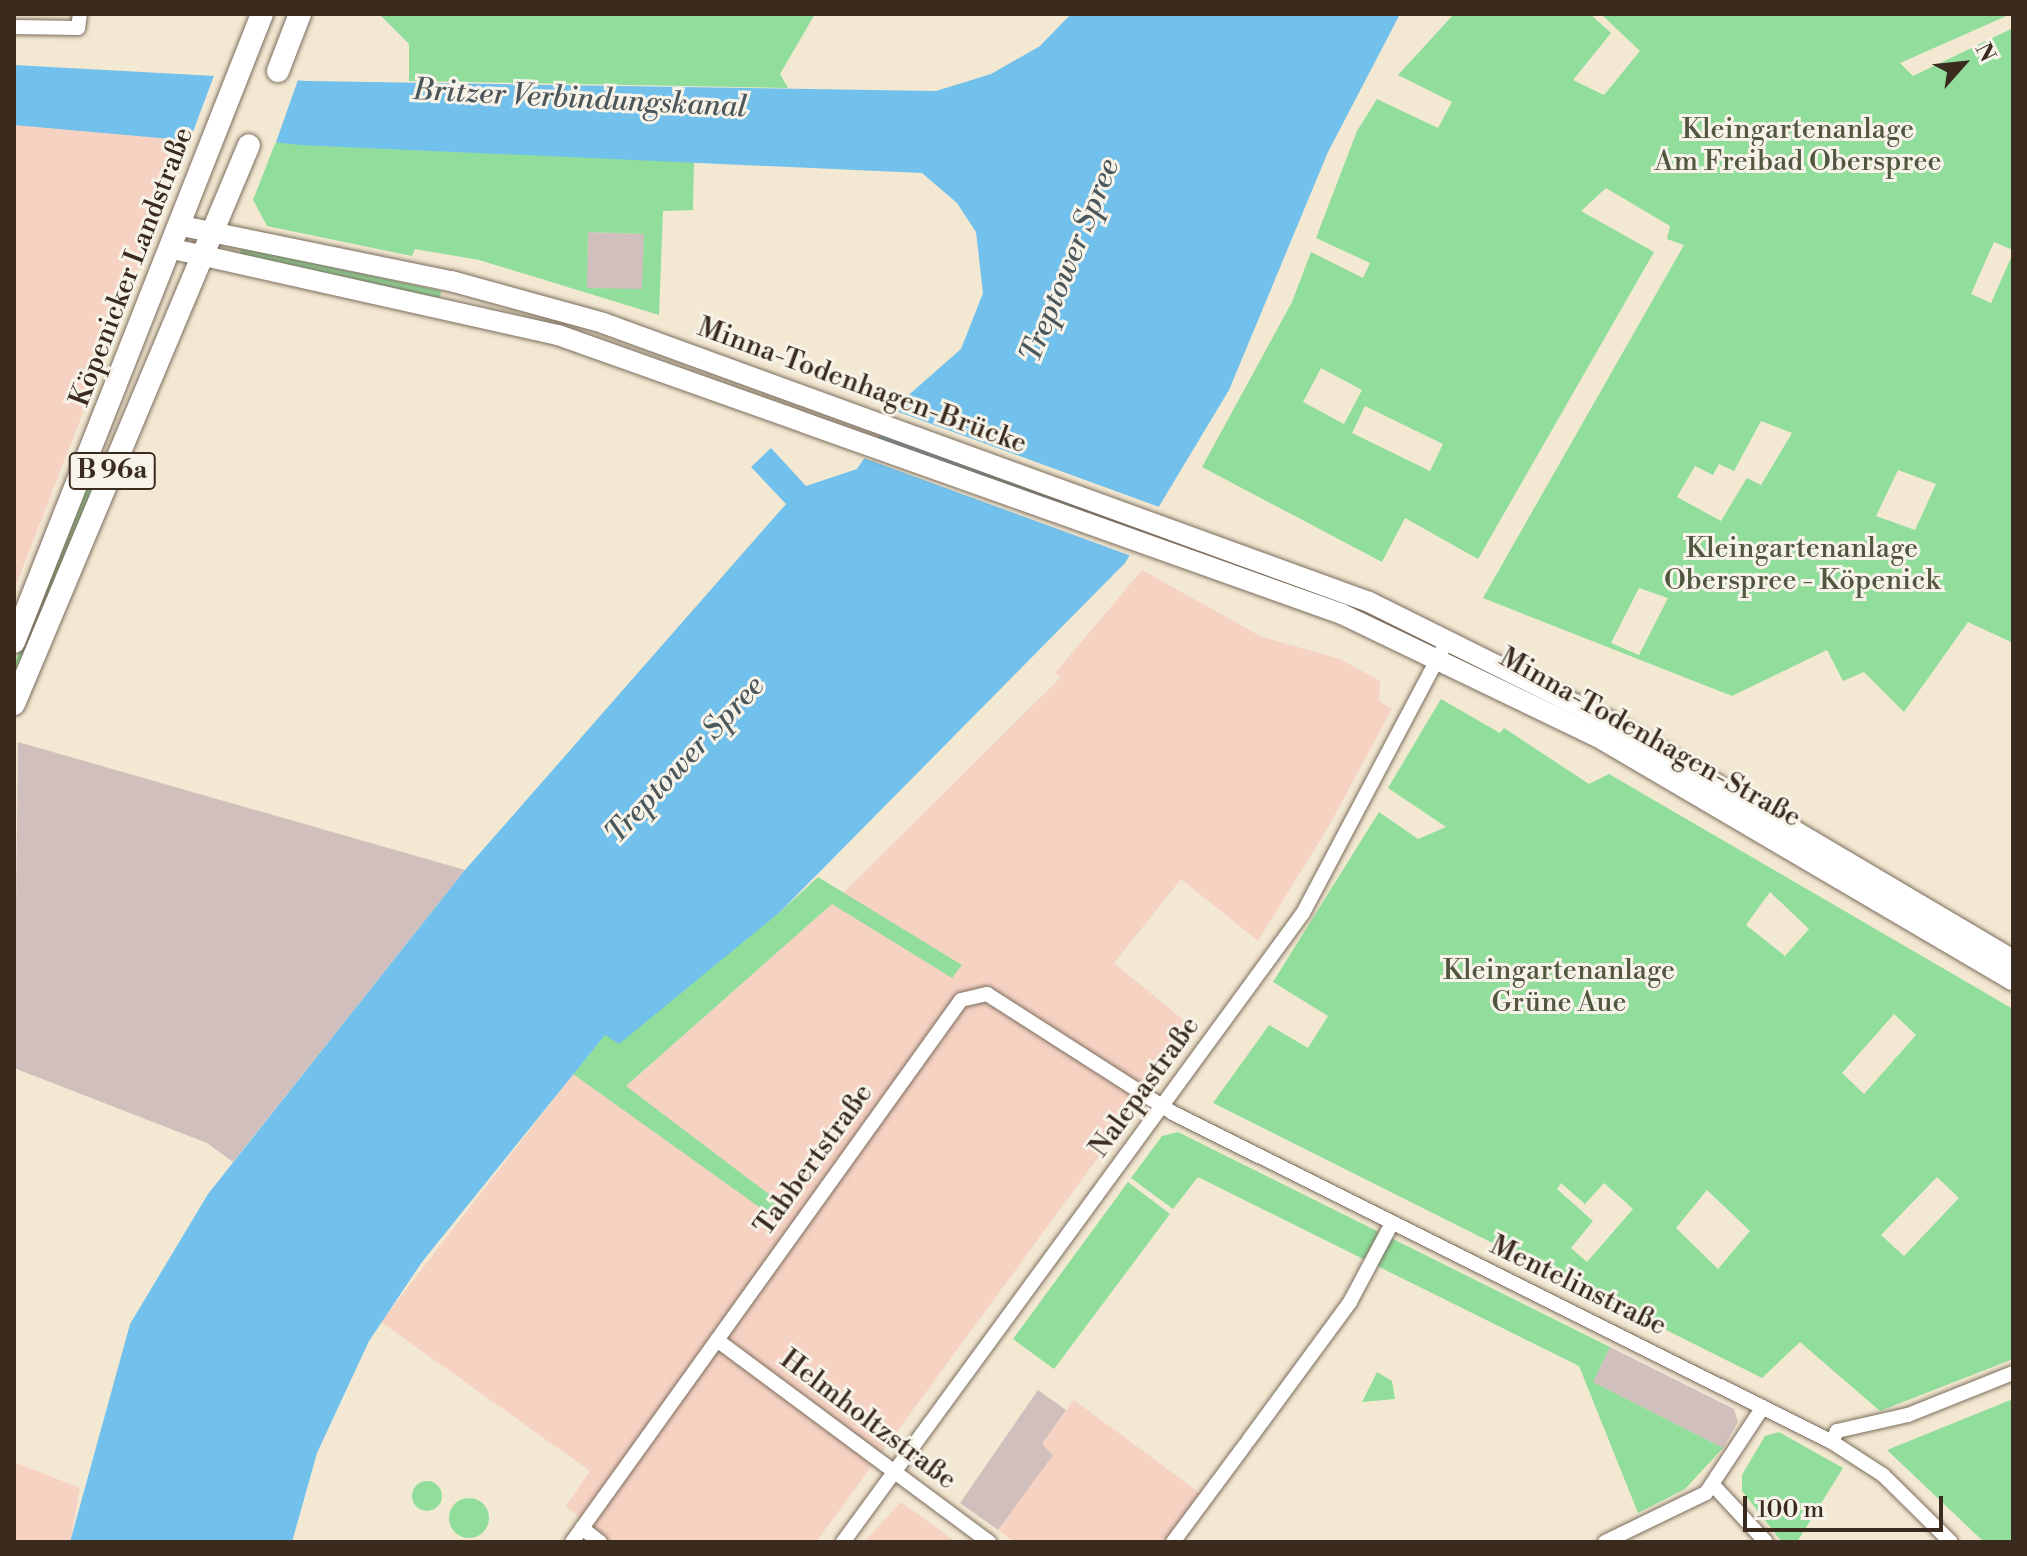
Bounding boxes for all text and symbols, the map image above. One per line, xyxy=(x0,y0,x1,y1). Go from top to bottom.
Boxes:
north arrow xyxy=(1923,24,2003,104)
text: N xyxy=(1969,39,2001,67)
water label: Britzer Verbindungskanal xyxy=(412,72,748,126)
park label: Kleingartenanlage Am Freibad Oberspree xyxy=(1654,113,1942,179)
street label: Köpenicker Landstraße xyxy=(63,123,201,411)
water label: Treptower Spree xyxy=(1013,154,1127,368)
street label: Minna-Todenhagen-Brücke xyxy=(693,311,1031,461)
road number: B 96a xyxy=(68,449,156,493)
park label: Kleingartenanlage Oberspree - Köpenick xyxy=(1664,532,1940,598)
street label: Minna-Todenhagen-Straße xyxy=(1493,641,1807,835)
water label: Treptower Spree xyxy=(598,668,772,852)
park label: Kleingartenanlage Grüne Aue xyxy=(1443,954,1675,1020)
street label: Nalepastraße xyxy=(1083,1010,1207,1164)
street label: Tabbertstraße xyxy=(748,1078,880,1242)
street label: Mentelinstraße xyxy=(1484,1229,1672,1343)
street label: Helmholtzstraße xyxy=(773,1343,963,1497)
scale bar xyxy=(1747,1480,1947,1530)
text: 100 m xyxy=(1757,1495,1824,1525)

